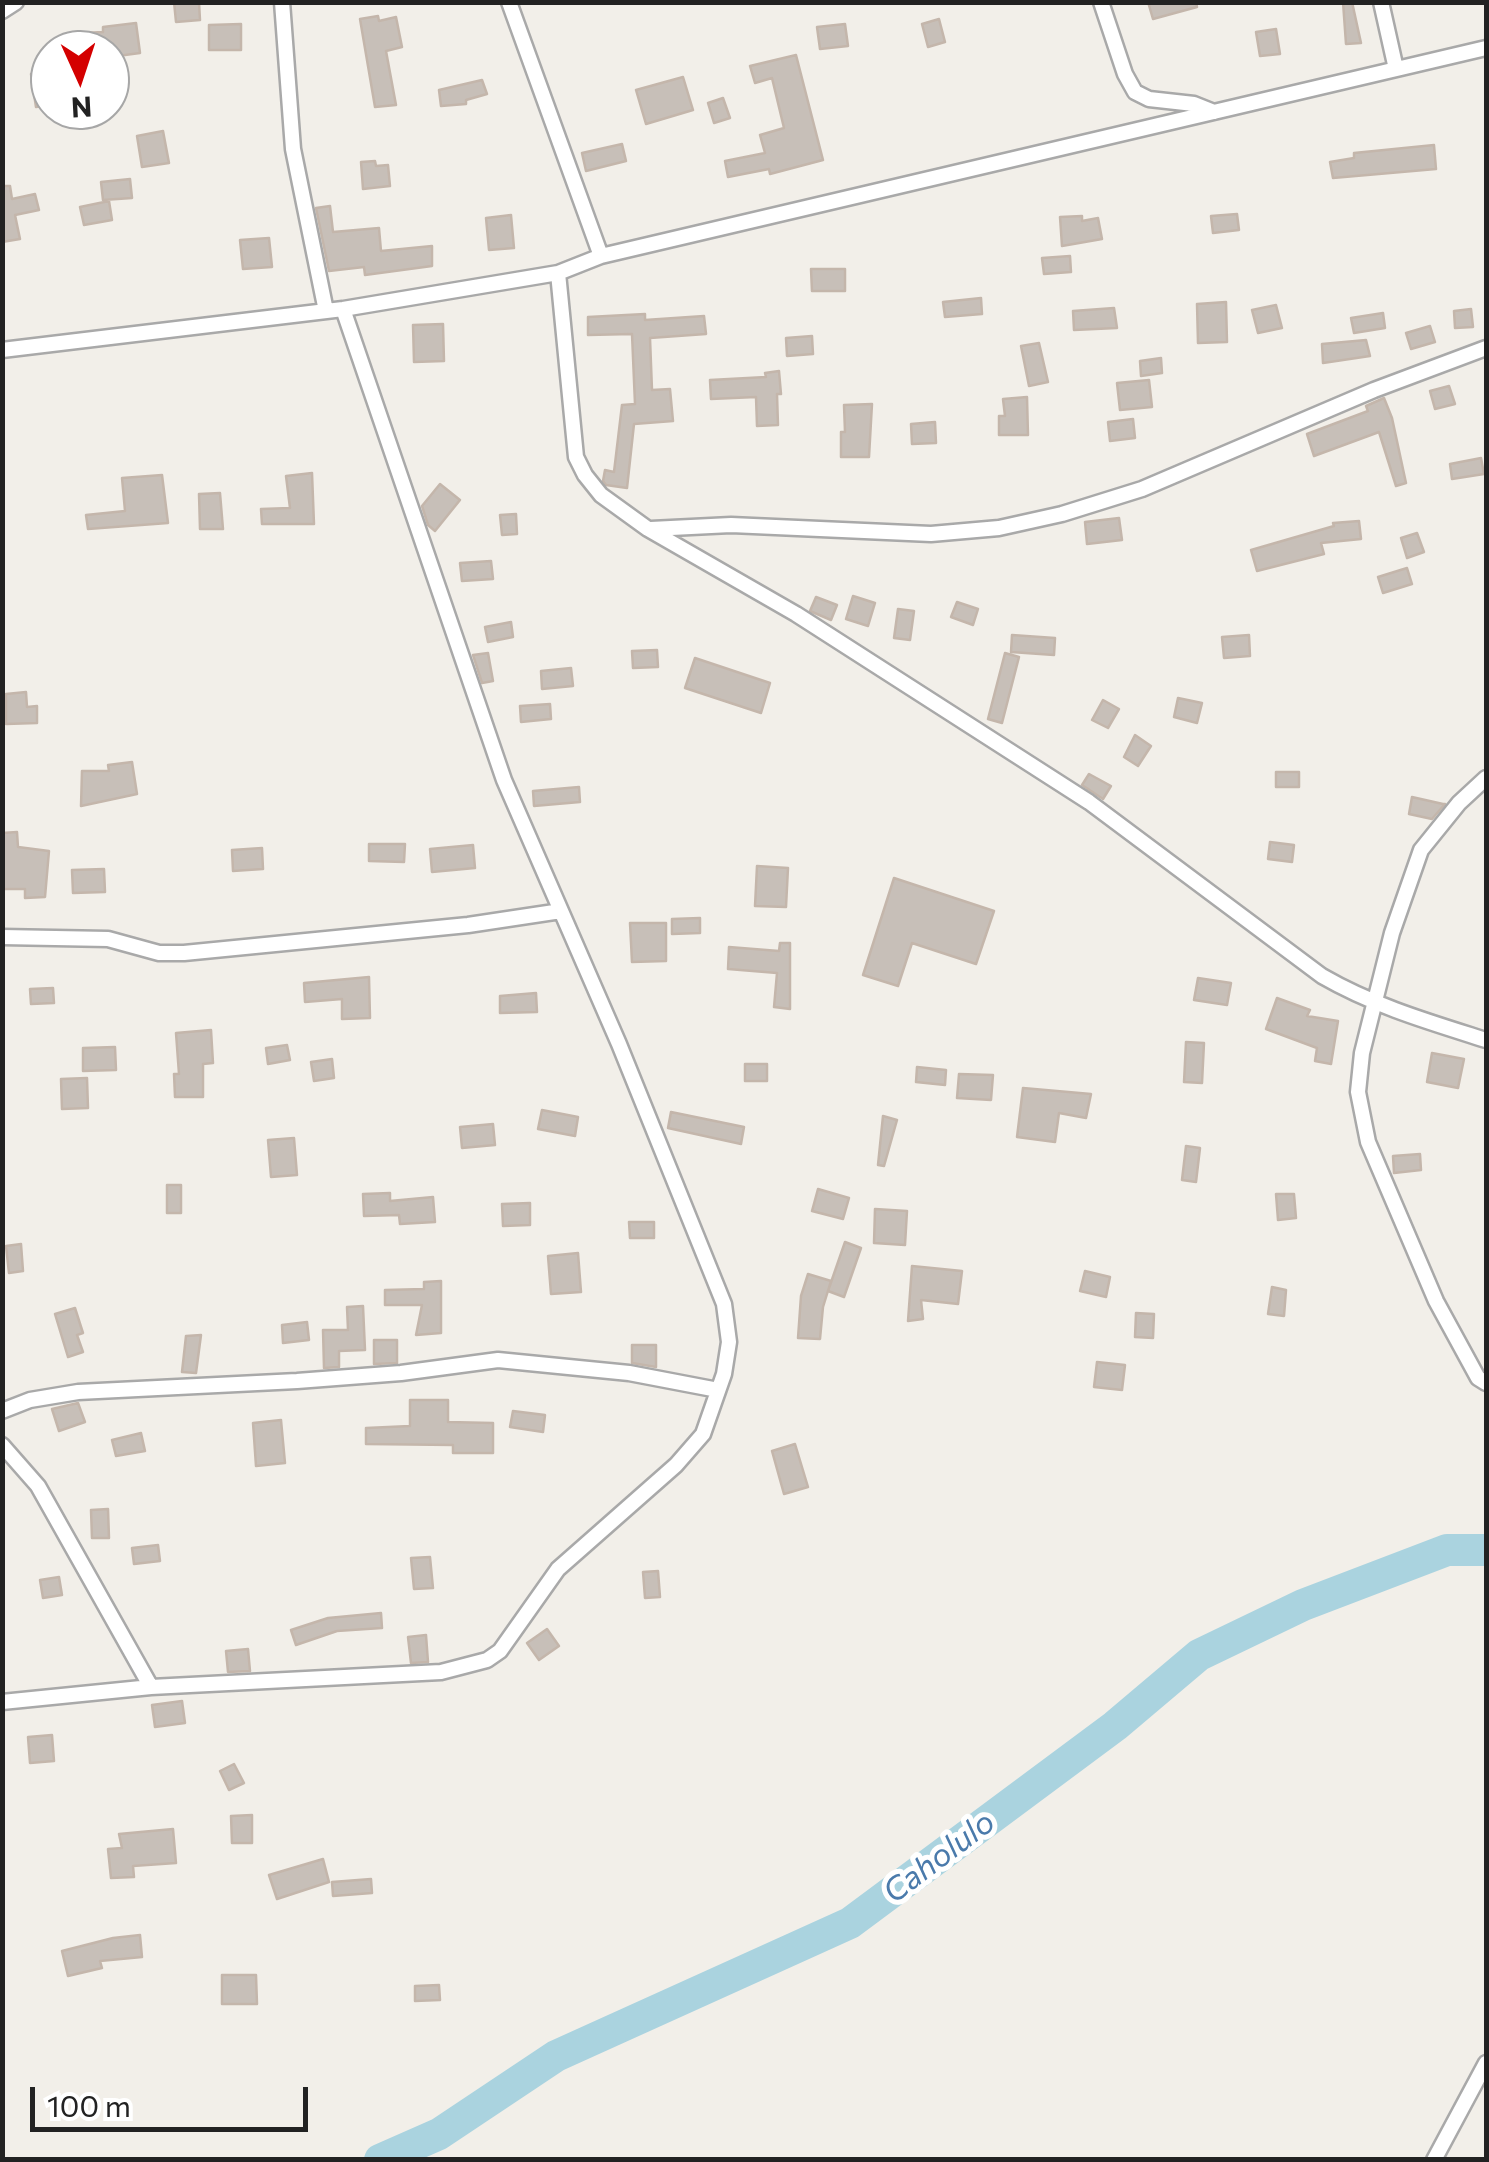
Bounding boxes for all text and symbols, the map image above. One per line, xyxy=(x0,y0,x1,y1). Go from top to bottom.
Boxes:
north arrow xyxy=(30,30,130,130)
text: N xyxy=(70,90,93,125)
water label: Caholulo xyxy=(876,1803,1002,1911)
scale bar xyxy=(35,2067,312,2129)
text: 100 m xyxy=(47,2086,131,2123)

